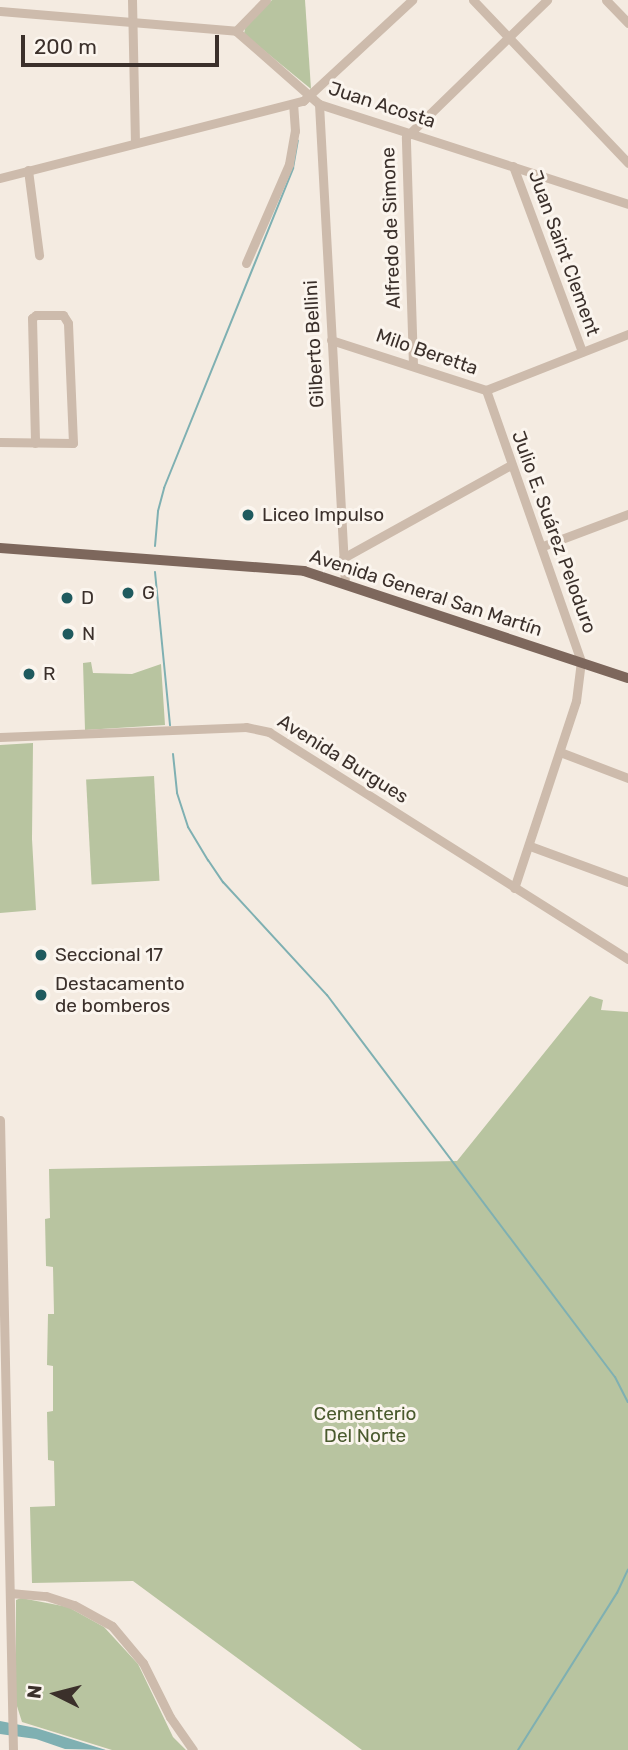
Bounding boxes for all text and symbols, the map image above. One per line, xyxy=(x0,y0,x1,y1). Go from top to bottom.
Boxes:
scale bar xyxy=(24,21,222,65)
text: 200 m xyxy=(34,34,97,59)
street label: Juan Acosta xyxy=(325,77,439,133)
street label: Alfredo de Simone xyxy=(377,147,405,309)
street label: Juan Saint Clement xyxy=(523,167,605,339)
street label: Gilberto Bellini xyxy=(299,280,329,408)
street label: Milo Beretta xyxy=(373,324,481,380)
street label: Julio E. Suárez Peloduro xyxy=(507,428,601,636)
place label: Liceo Impulso xyxy=(262,504,384,526)
marker: Liceo Impulso xyxy=(240,507,256,523)
street label: Avenida General San Martín xyxy=(307,545,545,641)
place label: G xyxy=(142,582,155,604)
marker: G xyxy=(120,585,136,601)
place label: D xyxy=(81,587,94,609)
marker: D xyxy=(59,590,75,606)
place label: N xyxy=(82,623,95,645)
marker: N xyxy=(60,626,76,642)
place label: R xyxy=(43,663,55,685)
marker: R xyxy=(21,666,37,682)
street label: Avenida Burgues xyxy=(273,710,413,808)
place label: Seccional 17 xyxy=(55,944,163,966)
marker: Seccional 17 xyxy=(33,947,49,963)
place label: Destacamento de bomberos xyxy=(55,973,185,1017)
marker: Destacamento de bomberos xyxy=(33,987,49,1003)
park label: Cementerio Del Norte xyxy=(314,1403,416,1447)
north arrow xyxy=(21,1659,91,1729)
text: N xyxy=(22,1684,47,1700)

